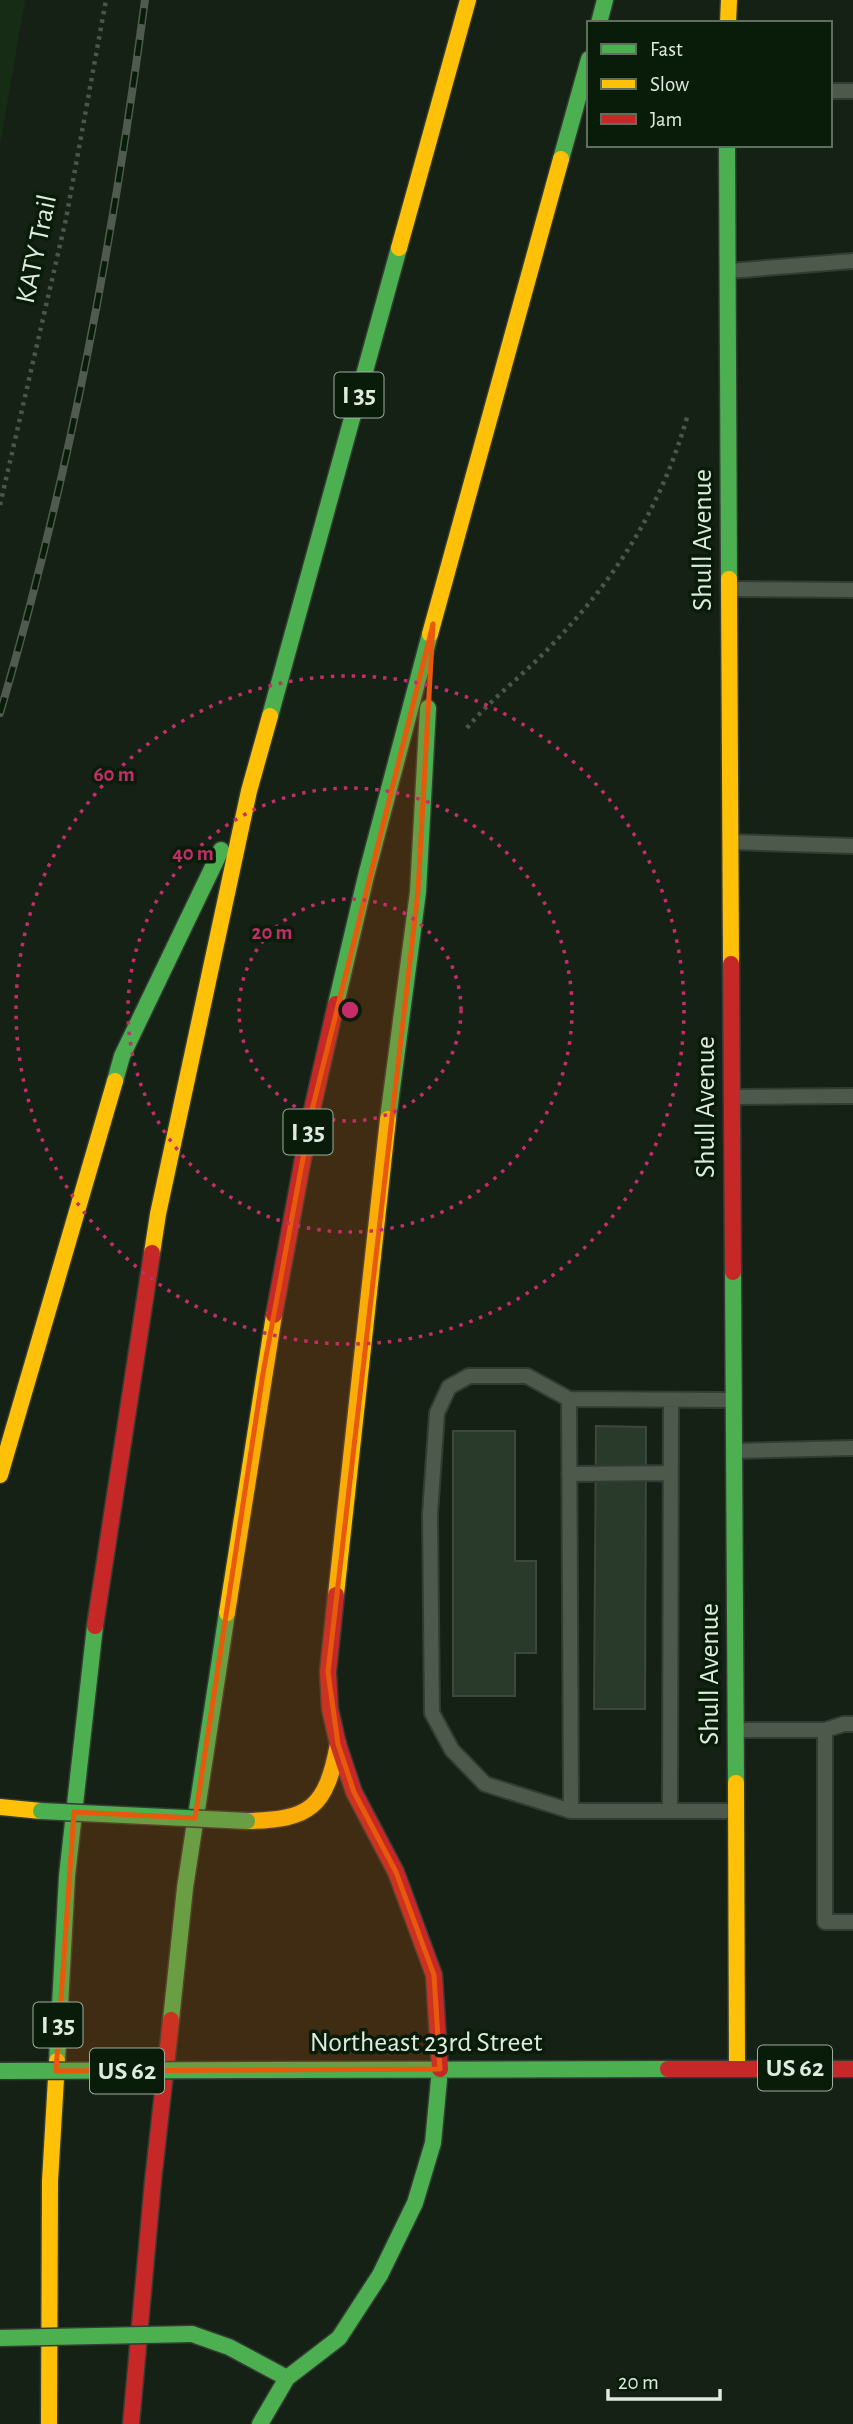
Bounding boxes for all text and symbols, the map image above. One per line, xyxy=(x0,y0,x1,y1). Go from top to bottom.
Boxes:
legend xyxy=(587,21,832,147)
text: Fast xyxy=(650,39,683,60)
text: Slow xyxy=(650,74,689,95)
text: Jam xyxy=(650,109,682,130)
street label: KATY Trail xyxy=(12,192,62,306)
road number: I 35 xyxy=(334,372,384,418)
street label: Shull Avenue xyxy=(689,469,717,611)
text: 60 m xyxy=(93,764,135,785)
text: 40 m xyxy=(172,843,214,864)
text: 20 m xyxy=(252,922,292,943)
centre of rings xyxy=(338,998,362,1022)
street label: Shull Avenue xyxy=(692,1036,720,1178)
road number: I 35 xyxy=(284,1110,332,1154)
street label: Shull Avenue xyxy=(696,1603,724,1745)
road number: I 35 xyxy=(34,2002,82,2048)
street label: Northeast 23rd Street xyxy=(310,2029,542,2057)
road number: US 62 xyxy=(758,2046,832,2090)
road number: US 62 xyxy=(90,2048,164,2094)
scale bar xyxy=(608,2358,720,2402)
text: 20 m xyxy=(618,2372,659,2393)

